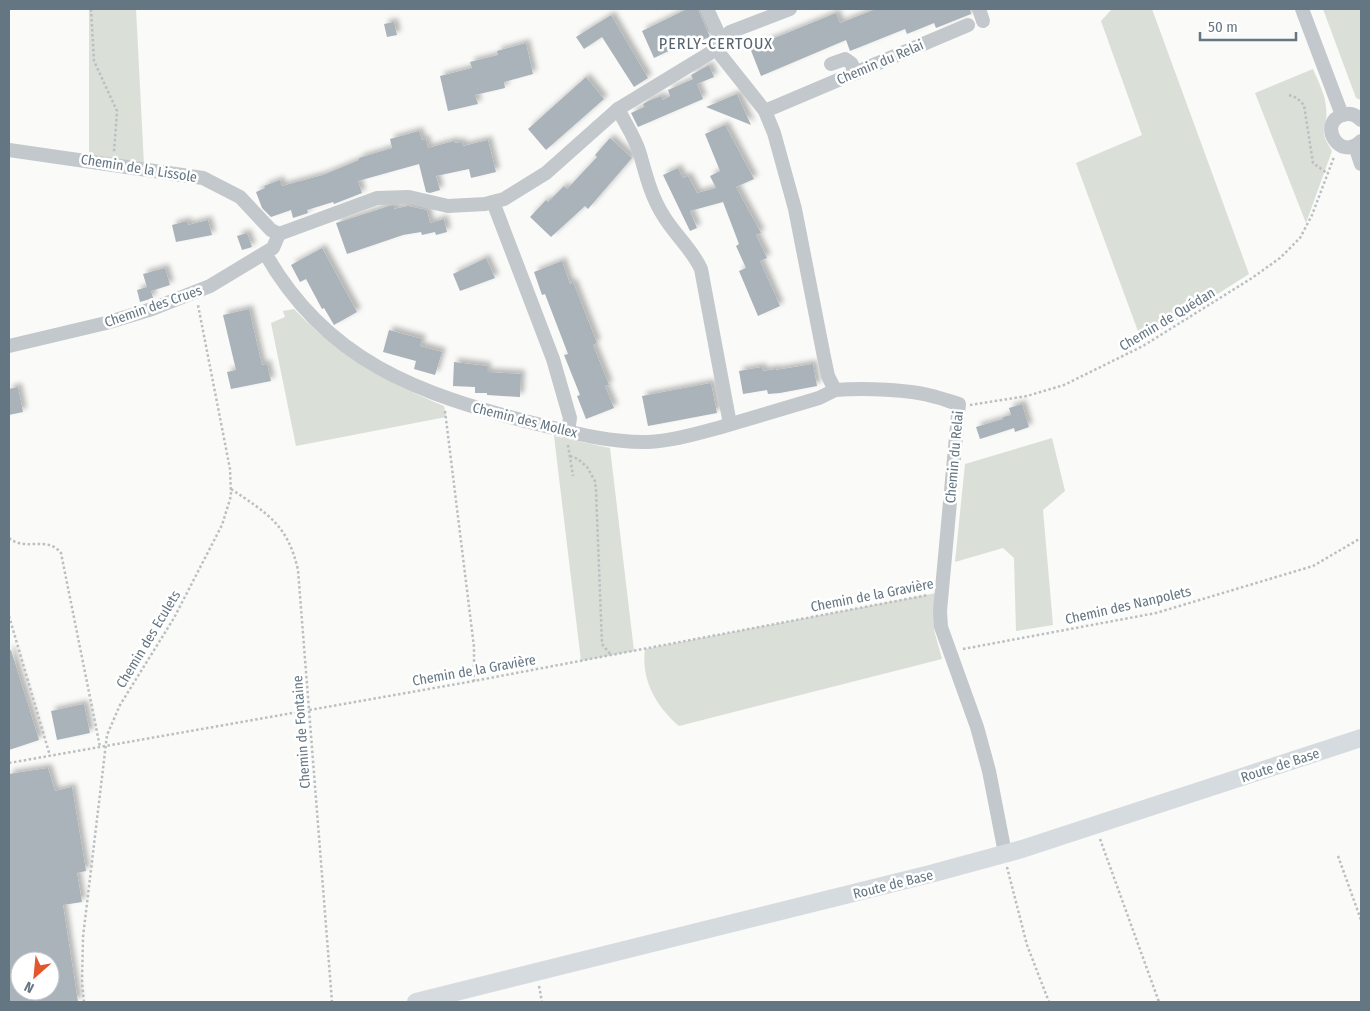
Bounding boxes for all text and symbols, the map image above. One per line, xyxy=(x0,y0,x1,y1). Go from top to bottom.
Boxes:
scale bar xyxy=(1200,10,1296,42)
text: 50 m xyxy=(1208,18,1238,36)
district label: PERLY-CERTOUX xyxy=(659,34,773,53)
street label: Chemin du Relai xyxy=(834,37,926,88)
street label: Chemin de la Lissole xyxy=(80,151,198,186)
street label: Chemin des Crues xyxy=(102,282,204,331)
street label: Chemin de Quédan xyxy=(1116,284,1218,355)
street label: Chemin des Mollex xyxy=(471,399,580,442)
street label: Chemin du Relai xyxy=(942,410,967,504)
street label: Chemin de la Gravière xyxy=(809,575,935,616)
street label: Chemin des Nanpolets xyxy=(1064,583,1193,628)
street label: Chemin des Eculets xyxy=(113,588,184,691)
street label: Chemin de la Gravière xyxy=(411,651,537,690)
street label: Chemin de Fontaine xyxy=(289,675,314,789)
street label: Route de Base xyxy=(1239,745,1322,786)
street label: Route de Base xyxy=(851,866,935,903)
north arrow xyxy=(10,951,60,1001)
text: N xyxy=(22,978,37,997)

